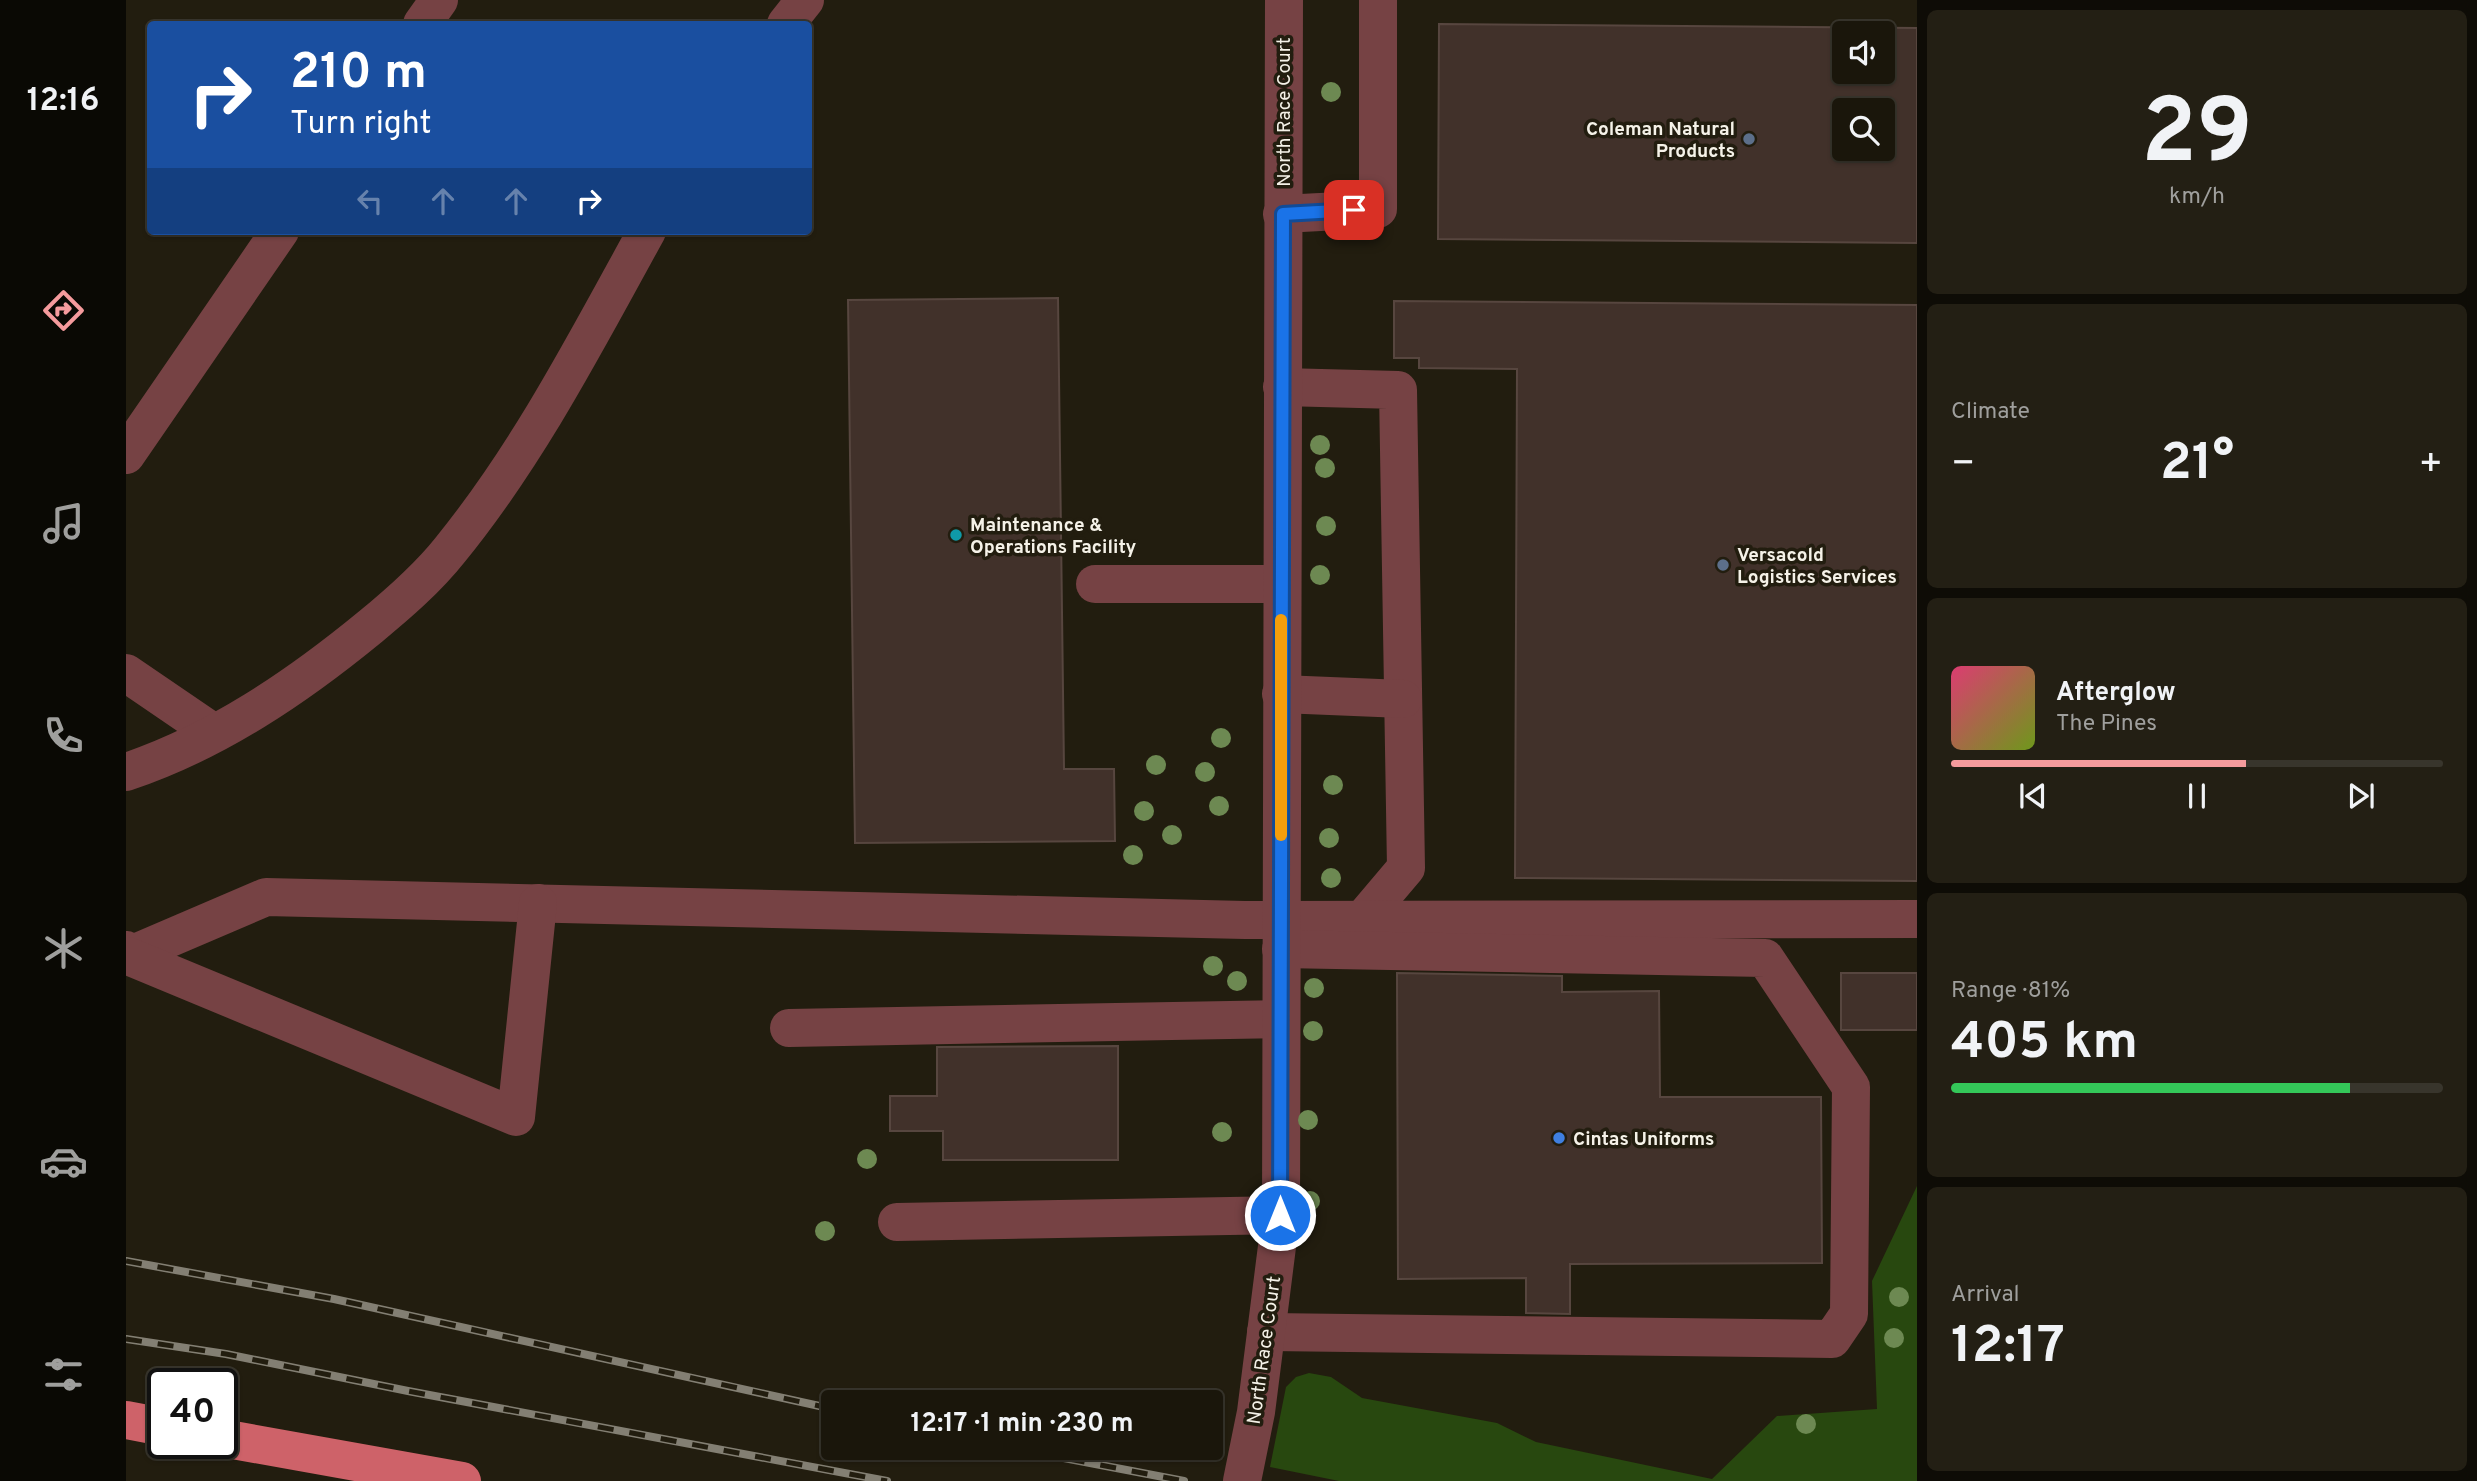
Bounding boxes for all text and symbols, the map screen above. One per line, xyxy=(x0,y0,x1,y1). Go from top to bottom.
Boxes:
map controls xyxy=(1832,21,1895,161)
button: sound xyxy=(1832,21,1895,84)
street label: North Race Court xyxy=(1273,37,1297,187)
text: 210 m xyxy=(290,44,427,106)
icon: right xyxy=(175,49,266,140)
text: 29 xyxy=(2141,80,2253,195)
text: 12:16 xyxy=(27,82,99,122)
button: search xyxy=(1832,98,1895,161)
text: Turn right xyxy=(290,105,432,145)
place label: Coleman Natural Products xyxy=(1586,118,1735,164)
marker: Coleman Natural Products xyxy=(1741,131,1757,147)
pin xyxy=(1324,180,1384,240)
icon: left xyxy=(351,182,389,220)
icon: ahead xyxy=(424,182,462,220)
icon: ahead xyxy=(497,182,535,220)
icon: right xyxy=(570,182,608,220)
text: km/h xyxy=(2169,183,2225,212)
icon: arrive xyxy=(1335,191,1373,229)
icon: directions xyxy=(39,286,88,335)
text: Climate xyxy=(1951,398,2030,427)
text: 21° xyxy=(2160,432,2234,498)
text: − xyxy=(1951,441,1976,490)
text: + xyxy=(2418,441,2443,490)
icon: music xyxy=(39,499,88,548)
place label: Maintenance & Operations Facility xyxy=(970,514,1137,560)
marker: Maintenance & Operations Facility xyxy=(948,527,964,543)
place label: Versacold Logistics Services xyxy=(1737,544,1897,590)
marker: Versacold Logistics Services xyxy=(1715,557,1731,573)
text: Afterglow xyxy=(2056,677,2176,710)
text: The Pines xyxy=(2056,710,2157,739)
icon: phone xyxy=(39,711,88,760)
icon: previous xyxy=(2014,777,2052,815)
icon: pause xyxy=(2178,777,2216,815)
icon: next xyxy=(2342,777,2380,815)
icon: climate xyxy=(39,924,88,973)
text: Range · 81% xyxy=(1951,977,2070,1006)
text: 405 km xyxy=(1951,1011,2138,1077)
place label: Cintas Uniforms xyxy=(1573,1128,1714,1152)
marker: Cintas Uniforms xyxy=(1551,1130,1567,1146)
icon: car xyxy=(39,1137,88,1186)
position arrow xyxy=(1243,1178,1317,1252)
street label: North Race Court xyxy=(1243,1275,1287,1426)
text: Arrival xyxy=(1951,1281,2020,1310)
text: 12:17 xyxy=(1951,1315,2065,1381)
icon: filters xyxy=(39,1350,88,1399)
speed limit sign: 40 xyxy=(147,1368,238,1459)
text: 12:17 · 1 min · 230 m xyxy=(911,1408,1133,1441)

